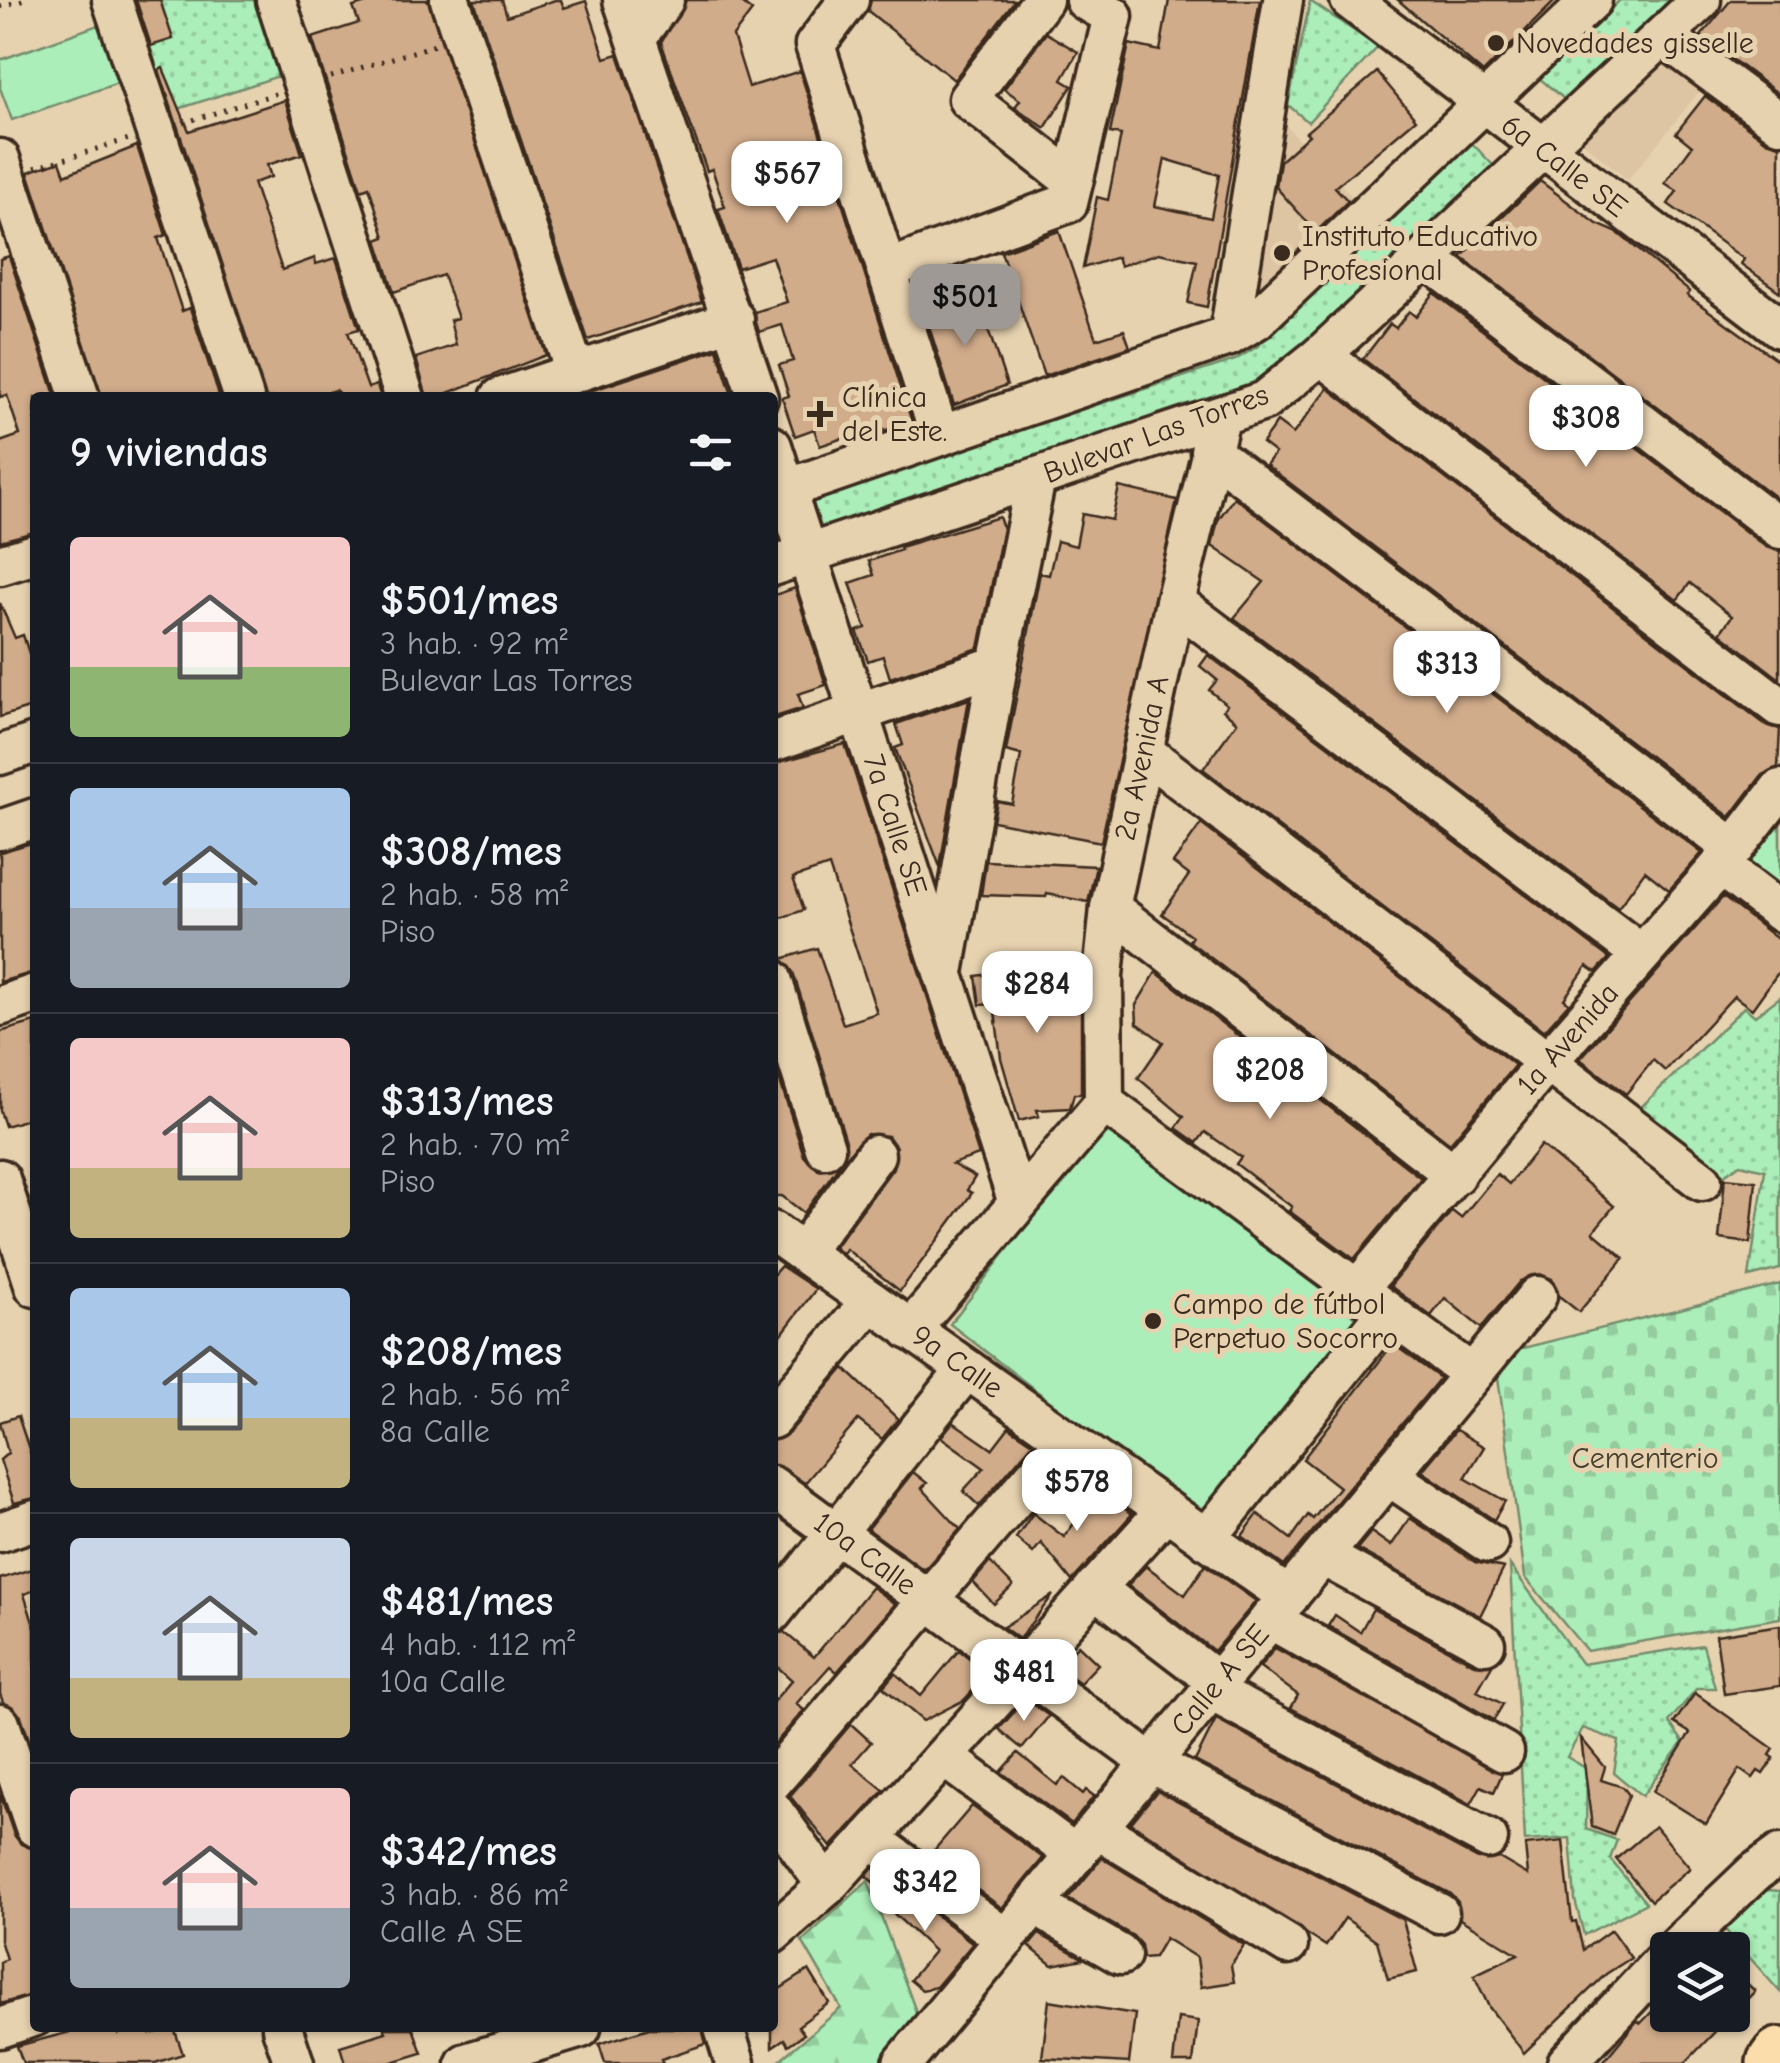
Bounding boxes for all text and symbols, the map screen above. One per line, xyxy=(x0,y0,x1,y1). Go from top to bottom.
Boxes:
place label: Novedades gisselle xyxy=(1516,26,1754,61)
marker: Novedades gisselle xyxy=(1485,32,1507,54)
street label: 6a Calle SE xyxy=(1494,107,1634,225)
pin: $567 xyxy=(728,141,846,226)
text: $567 xyxy=(753,155,821,192)
place label: Instituto Educativo Profesional xyxy=(1302,219,1538,288)
marker: Instituto Educativo Profesional xyxy=(1271,242,1293,264)
pin: $501 xyxy=(906,264,1024,349)
text: $501 xyxy=(931,278,999,315)
street label: Bulevar Las Torres xyxy=(1039,377,1273,491)
place label: Clínica del Este. xyxy=(842,380,947,449)
pin: $308 xyxy=(1527,385,1645,470)
text: $308 xyxy=(1551,399,1621,436)
marker: Clínica del Este. xyxy=(807,401,833,427)
icon: filters xyxy=(683,425,738,480)
text: 9 viviendas xyxy=(70,428,268,477)
text: $501/mes xyxy=(380,576,558,625)
icon: home xyxy=(150,577,270,697)
text: 3 hab. · 92 m² xyxy=(380,625,568,662)
pin: $313 xyxy=(1388,631,1506,716)
text: $313 xyxy=(1415,645,1479,682)
text: Bulevar Las Torres xyxy=(380,662,633,699)
street label: 2a Avenida A xyxy=(1107,672,1177,844)
street label: 7a Calle SE xyxy=(856,750,934,900)
text: $308/mes xyxy=(380,827,562,876)
icon: home xyxy=(150,828,270,948)
text: 2 hab. · 58 m² xyxy=(380,876,568,913)
text: Piso xyxy=(380,913,435,950)
pin: $284 xyxy=(978,951,1096,1036)
text: $284 xyxy=(1004,965,1070,1002)
street label: 1a Avenida xyxy=(1510,976,1626,1102)
pin: $208 xyxy=(1211,1037,1329,1122)
text: $208 xyxy=(1235,1051,1305,1088)
text: $313/mes xyxy=(380,1077,554,1126)
icon: home xyxy=(150,1078,270,1198)
text: 2 hab. · 70 m² xyxy=(380,1126,569,1163)
text: Piso xyxy=(380,1163,435,1200)
place label: Campo de fútbol Perpetuo Socorro xyxy=(1173,1287,1398,1356)
marker: Campo de fútbol Perpetuo Socorro xyxy=(1142,1310,1164,1332)
street label: 9a Calle xyxy=(905,1318,1009,1406)
text: $208/mes xyxy=(380,1327,562,1376)
icon: home xyxy=(150,1328,270,1448)
text: 2 hab. · 56 m² xyxy=(380,1376,569,1413)
text: 8a Calle xyxy=(380,1413,490,1450)
park label: Cementerio xyxy=(1571,1441,1719,1476)
pin: $578 xyxy=(1018,1449,1136,1534)
text: $578 xyxy=(1044,1463,1110,1500)
street label: 10a Calle xyxy=(807,1505,923,1603)
text: $481/mes xyxy=(380,1577,553,1626)
icon: home xyxy=(150,1578,270,1698)
street label: Calle A SE xyxy=(1163,1617,1277,1743)
text: 4 hab. · 112 m² xyxy=(380,1626,575,1663)
pin: $481 xyxy=(965,1639,1083,1724)
text: $481 xyxy=(992,1653,1056,1690)
text: 10a Calle xyxy=(380,1663,506,1700)
text: $342/mes xyxy=(380,1827,557,1876)
icon: home xyxy=(150,1828,270,1948)
pin: $342 xyxy=(866,1849,984,1934)
text: $342 xyxy=(892,1863,958,1900)
text: 3 hab. · 86 m² xyxy=(380,1876,568,1913)
text: Calle A SE xyxy=(380,1913,523,1950)
map controls xyxy=(1650,1932,1750,2032)
button: layers xyxy=(1650,1932,1750,2032)

